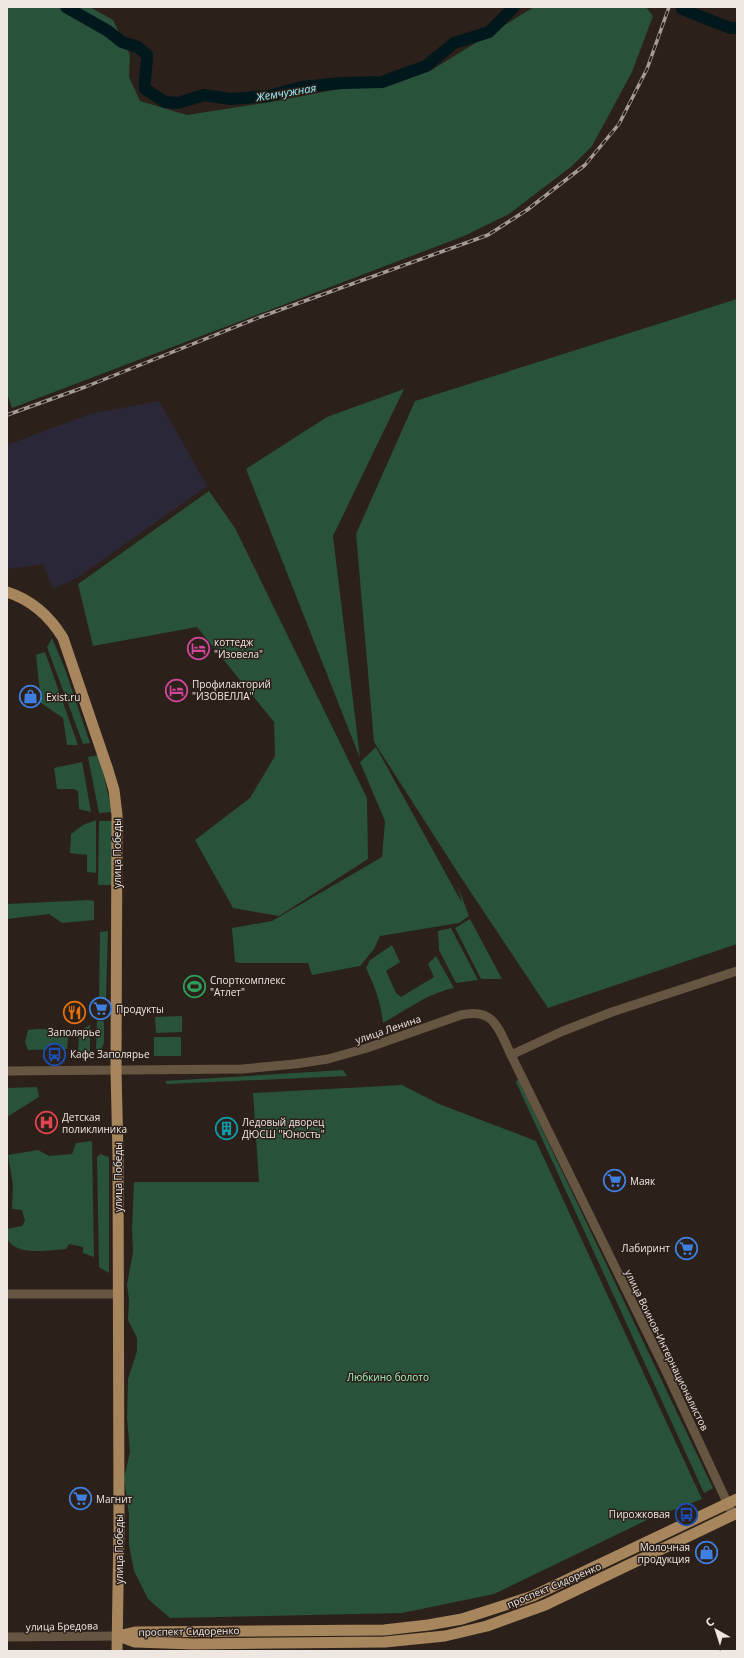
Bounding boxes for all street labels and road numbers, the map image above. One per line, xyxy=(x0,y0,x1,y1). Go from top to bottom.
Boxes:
street label: улица Победы xyxy=(110,818,124,888)
street label: улица Ленина xyxy=(353,1011,423,1047)
street label: улица Победы xyxy=(111,1142,125,1212)
street label: улица Воинов-Интернационалистов xyxy=(622,1267,712,1433)
street label: улица Победы xyxy=(112,1514,126,1584)
street label: проспект Сидоренко xyxy=(505,1559,603,1611)
street label: улица Бредова xyxy=(26,1618,98,1634)
street label: проспект Сидоренко xyxy=(138,1623,240,1639)

